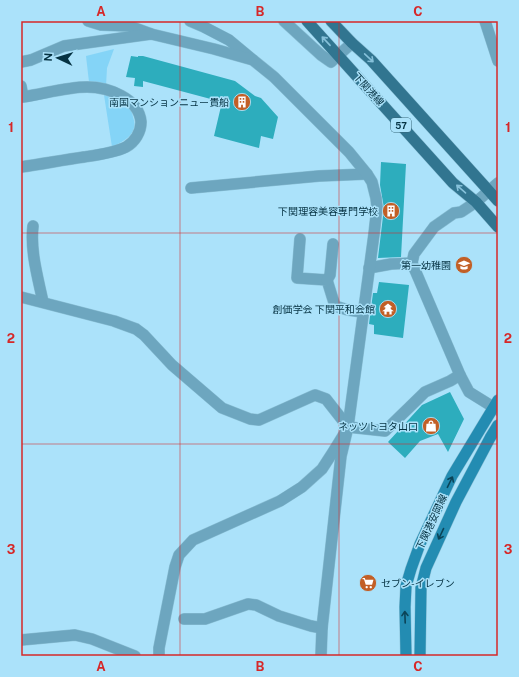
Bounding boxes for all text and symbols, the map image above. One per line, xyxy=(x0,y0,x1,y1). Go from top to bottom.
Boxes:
text: A xyxy=(96,4,106,19)
text: B xyxy=(256,4,265,19)
text: C xyxy=(413,4,423,19)
one-way arrow xyxy=(322,37,331,47)
north arrow xyxy=(38,38,78,78)
text: N xyxy=(42,53,54,62)
one-way arrow xyxy=(364,53,374,63)
street label: 下関港線 xyxy=(351,70,387,108)
building icon: 南国マンションニュー貴船 xyxy=(232,92,252,112)
place label: 南国マンションニュー貴船 xyxy=(109,96,229,108)
road number: 57 xyxy=(391,118,411,132)
text: 1 xyxy=(8,120,14,135)
text: 1 xyxy=(505,120,511,135)
one-way arrow xyxy=(455,185,466,194)
building icon: 下関理容美容専門学校 xyxy=(381,201,401,221)
place label: 下関理容美容専門学校 xyxy=(278,205,378,217)
school or university icon: 第一幼稚園 xyxy=(454,255,474,275)
place label: 第一幼稚園 xyxy=(401,259,451,271)
temple icon: 創価学会 下関平和会館 xyxy=(378,299,398,319)
place label: 創価学会 下関平和会館 xyxy=(273,303,375,315)
text: 2 xyxy=(7,331,15,346)
text: 2 xyxy=(504,331,512,346)
shop icon: ネッツトヨタ山口 xyxy=(421,416,441,436)
place label: ネッツトヨタ山口 xyxy=(338,420,418,432)
one-way arrow xyxy=(447,476,454,488)
street label: 下関港安岡線 xyxy=(413,492,449,552)
one-way arrow xyxy=(437,528,444,540)
text: 3 xyxy=(7,542,16,557)
text: 3 xyxy=(504,542,513,557)
supermarket icon: セブン-イレブン xyxy=(358,573,378,593)
place label: セブン-イレブン xyxy=(381,577,455,589)
one-way arrow xyxy=(401,611,409,624)
text: A xyxy=(96,659,106,674)
text: B xyxy=(256,659,265,674)
text: C xyxy=(413,659,423,674)

